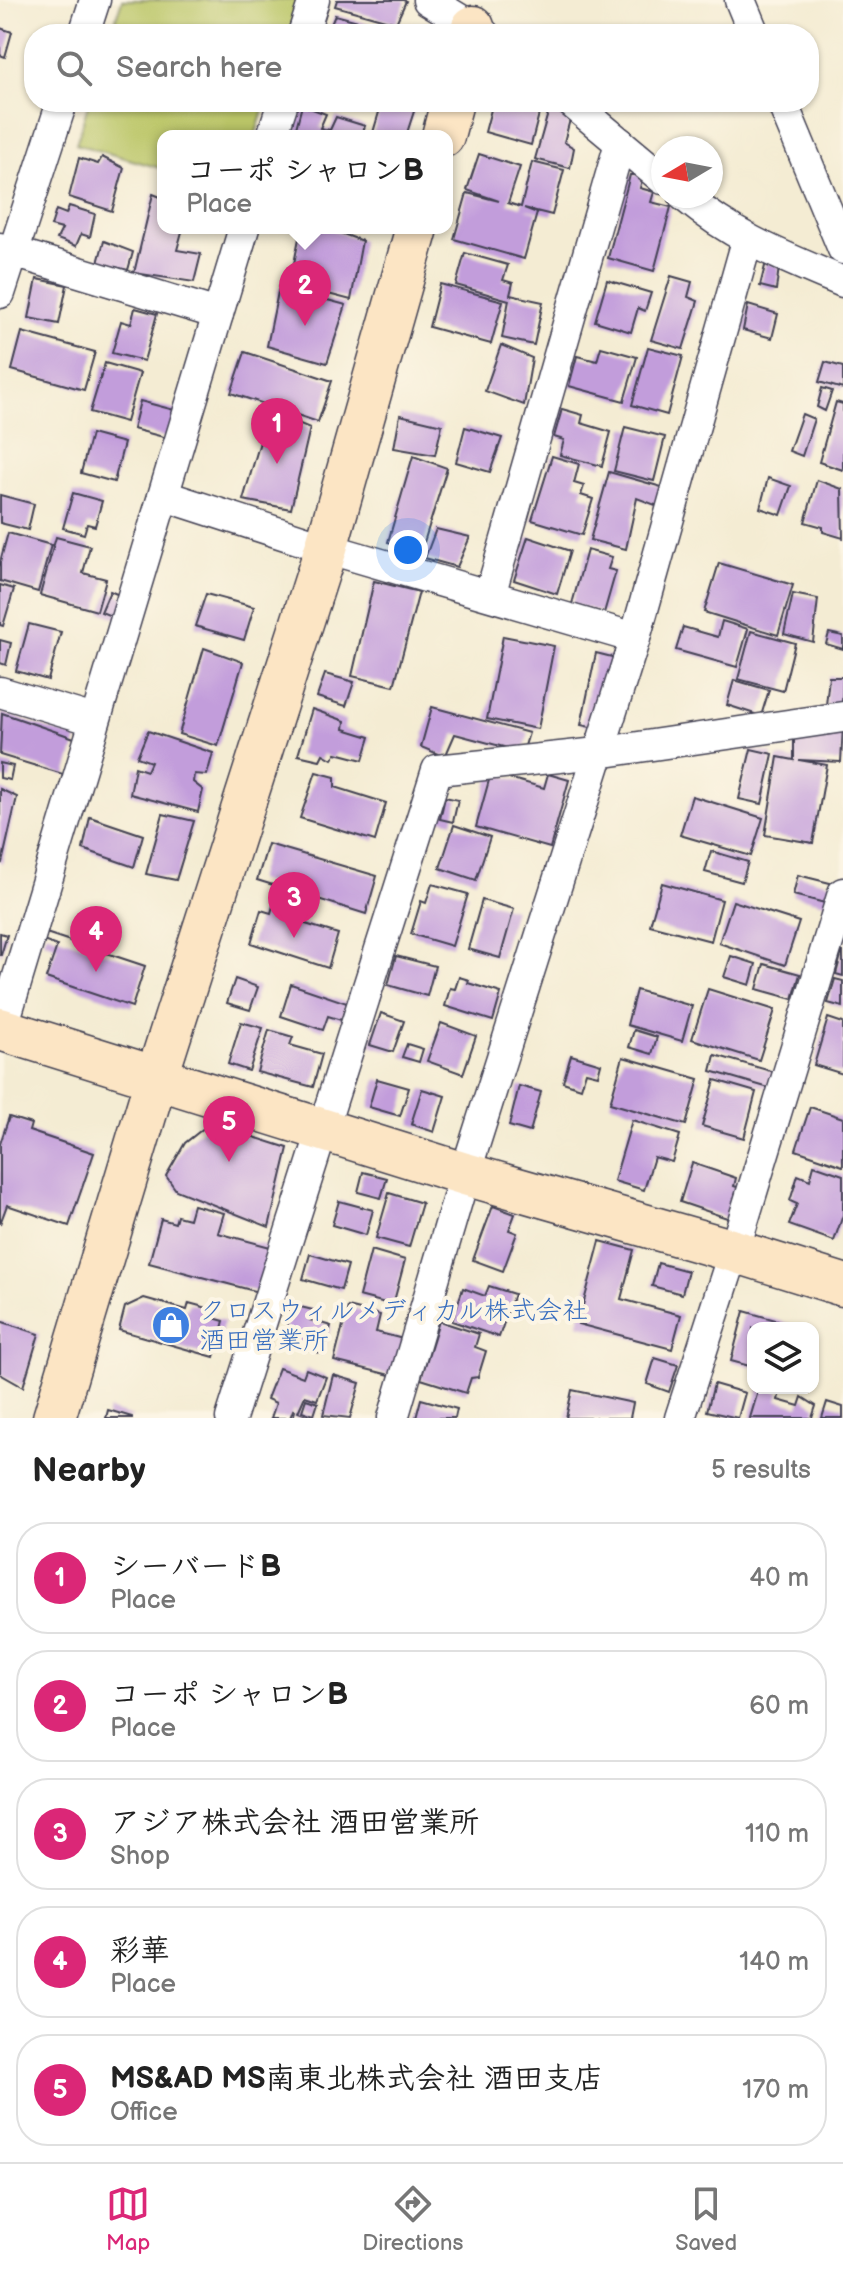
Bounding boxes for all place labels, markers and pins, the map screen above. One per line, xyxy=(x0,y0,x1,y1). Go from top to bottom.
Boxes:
pin: 2 xyxy=(279,260,331,326)
pin: 1 xyxy=(251,398,303,464)
pin: 3 xyxy=(268,872,320,938)
pin: 4 xyxy=(70,906,122,972)
pin: 5 xyxy=(203,1096,255,1162)
place label: クロスウィルメディカル株式会社 酒田営業所 xyxy=(199,1296,588,1357)
shop icon: クロスウィルメディカル株式会社 酒田営業所 xyxy=(150,1304,192,1346)

